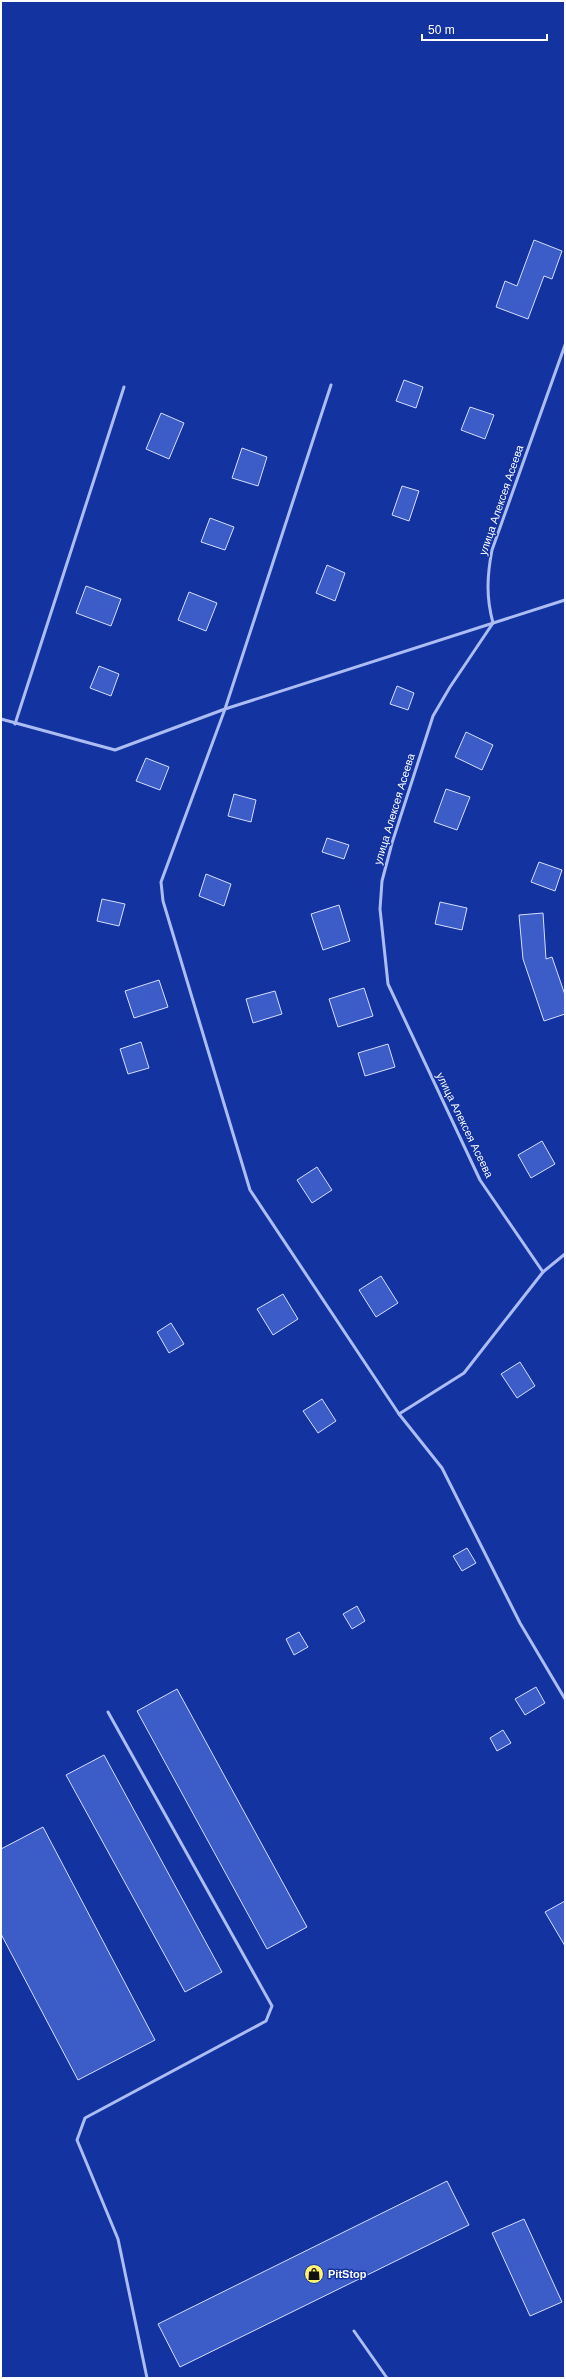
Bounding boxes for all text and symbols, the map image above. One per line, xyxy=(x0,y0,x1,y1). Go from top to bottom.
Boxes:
scale bar xyxy=(422,16,547,42)
text: 50 m xyxy=(428,23,455,37)
street label: улица Алексея Асеева xyxy=(476,443,526,557)
street label: улица Алексея Асеева xyxy=(371,751,417,866)
street label: улица Алексея Асеева xyxy=(434,1070,496,1180)
shop icon: PitStop xyxy=(303,2263,325,2285)
place label: PitStop xyxy=(328,2268,367,2280)

